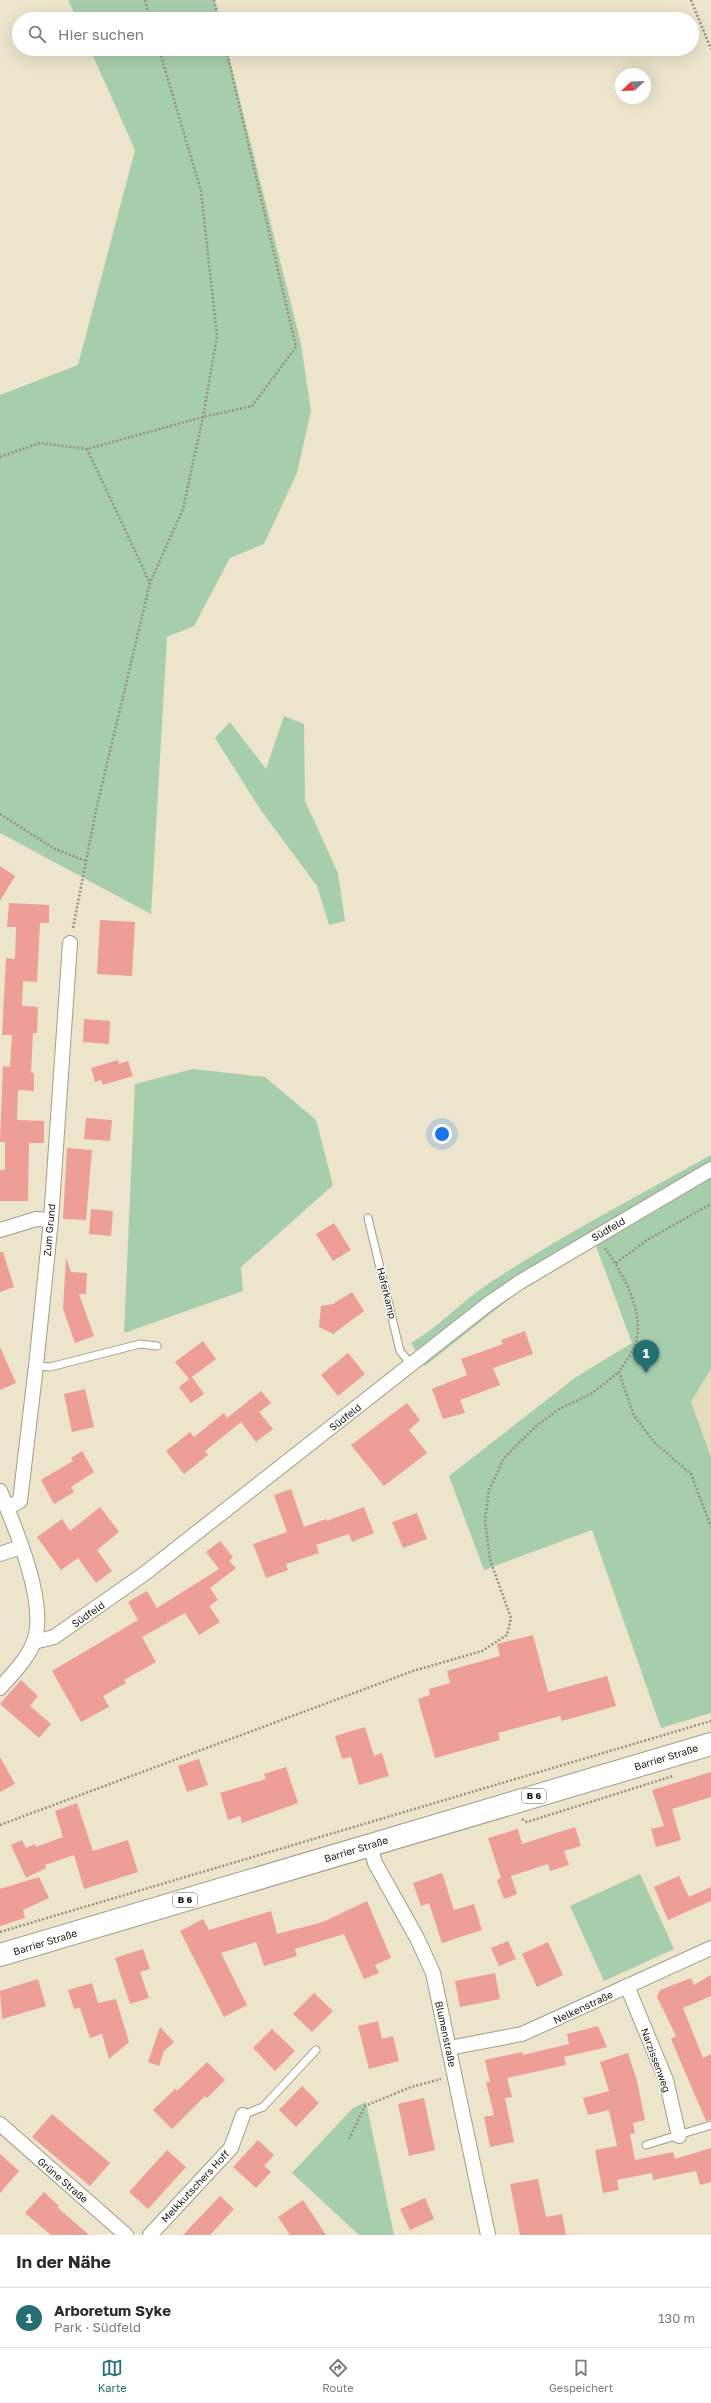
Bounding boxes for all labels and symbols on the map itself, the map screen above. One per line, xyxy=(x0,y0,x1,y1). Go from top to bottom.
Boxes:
north arrow xyxy=(615,68,651,104)
your location xyxy=(432,1124,452,1144)
street label: Zum Grund xyxy=(41,1203,57,1257)
street label: Südfeld xyxy=(589,1215,627,1243)
street label: Haferkamp xyxy=(375,1266,399,1320)
pin: 1 xyxy=(633,1340,659,1373)
street label: Südfeld xyxy=(327,1401,363,1433)
street label: Südfeld xyxy=(69,1598,107,1630)
street label: Barrier Straße xyxy=(633,1742,700,1772)
road number: B 6 xyxy=(522,1789,546,1803)
street label: Barrier Straße xyxy=(323,1834,390,1864)
road number: B 6 xyxy=(173,1893,197,1907)
street label: Barrier Straße xyxy=(12,1927,79,1957)
street label: Nelkenstraße xyxy=(551,1988,615,2026)
street label: Blumenstraße xyxy=(433,2000,459,2068)
street label: Narzissenweg xyxy=(639,2026,673,2094)
street label: Melkkutschers Hoff xyxy=(158,2147,232,2225)
street label: Grüne Straße xyxy=(35,2155,91,2205)

